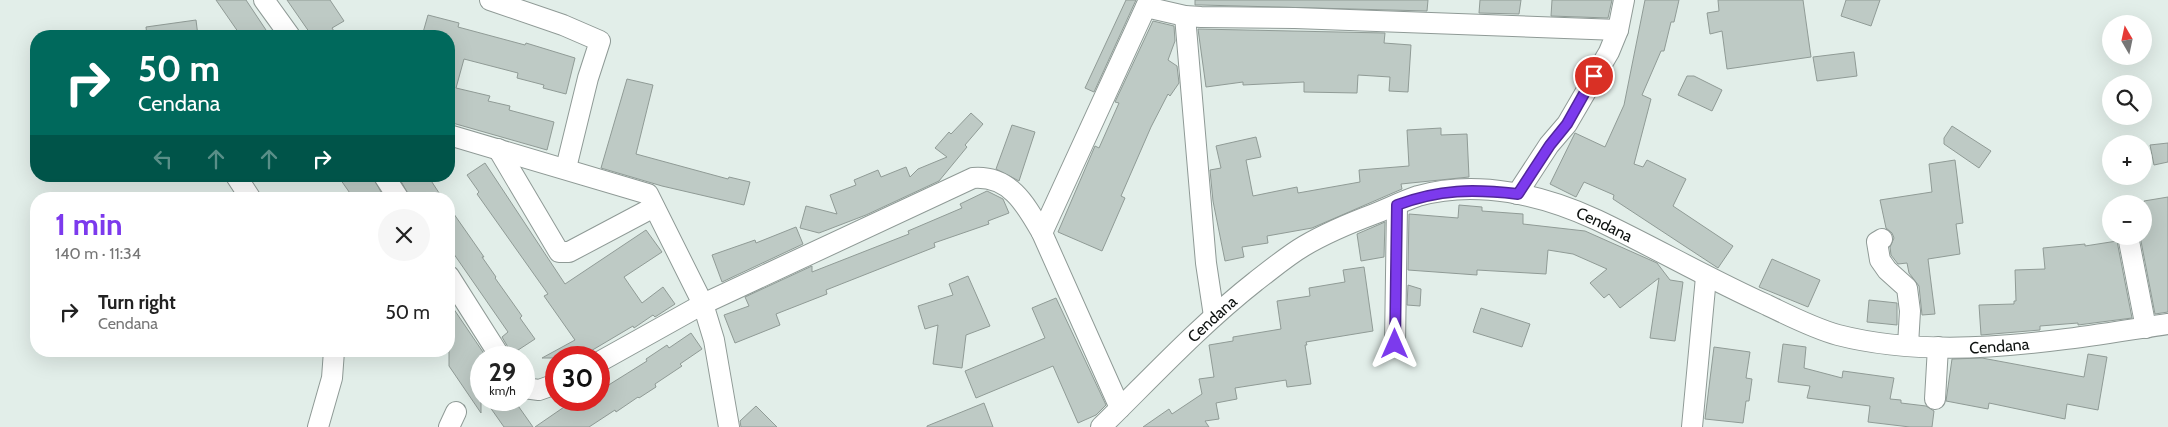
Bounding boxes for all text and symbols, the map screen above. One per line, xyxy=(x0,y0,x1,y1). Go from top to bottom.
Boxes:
north arrow xyxy=(2102,15,2152,65)
map controls xyxy=(2102,15,2152,245)
text: 50 m xyxy=(138,47,220,90)
icon: right xyxy=(55,50,120,115)
pin xyxy=(1573,55,1615,97)
icon: arrive xyxy=(1580,62,1608,90)
button: search xyxy=(2102,75,2152,125)
text: Cendana xyxy=(138,90,220,117)
button: + xyxy=(2102,135,2152,185)
icon: left xyxy=(149,145,177,173)
icon: ahead xyxy=(202,145,230,173)
icon: ahead xyxy=(255,145,283,173)
icon: right xyxy=(308,145,336,173)
button: − xyxy=(2102,195,2152,245)
street label: Cendana xyxy=(1574,203,1636,246)
text: 1 min xyxy=(55,206,123,243)
button: close xyxy=(378,209,430,261)
text: 140 m · 11:34 xyxy=(55,244,141,263)
text: Turn right xyxy=(98,291,176,314)
street label: Cendana xyxy=(1184,292,1241,346)
icon: right xyxy=(55,298,83,326)
text: 50 m xyxy=(386,301,430,324)
text: Cendana xyxy=(98,314,158,333)
position arrow xyxy=(1368,317,1420,369)
street label: Cendana xyxy=(1969,334,2030,357)
speed limit sign: 30 xyxy=(545,346,610,411)
text: 29 xyxy=(489,357,516,387)
text: km/h xyxy=(489,383,516,398)

